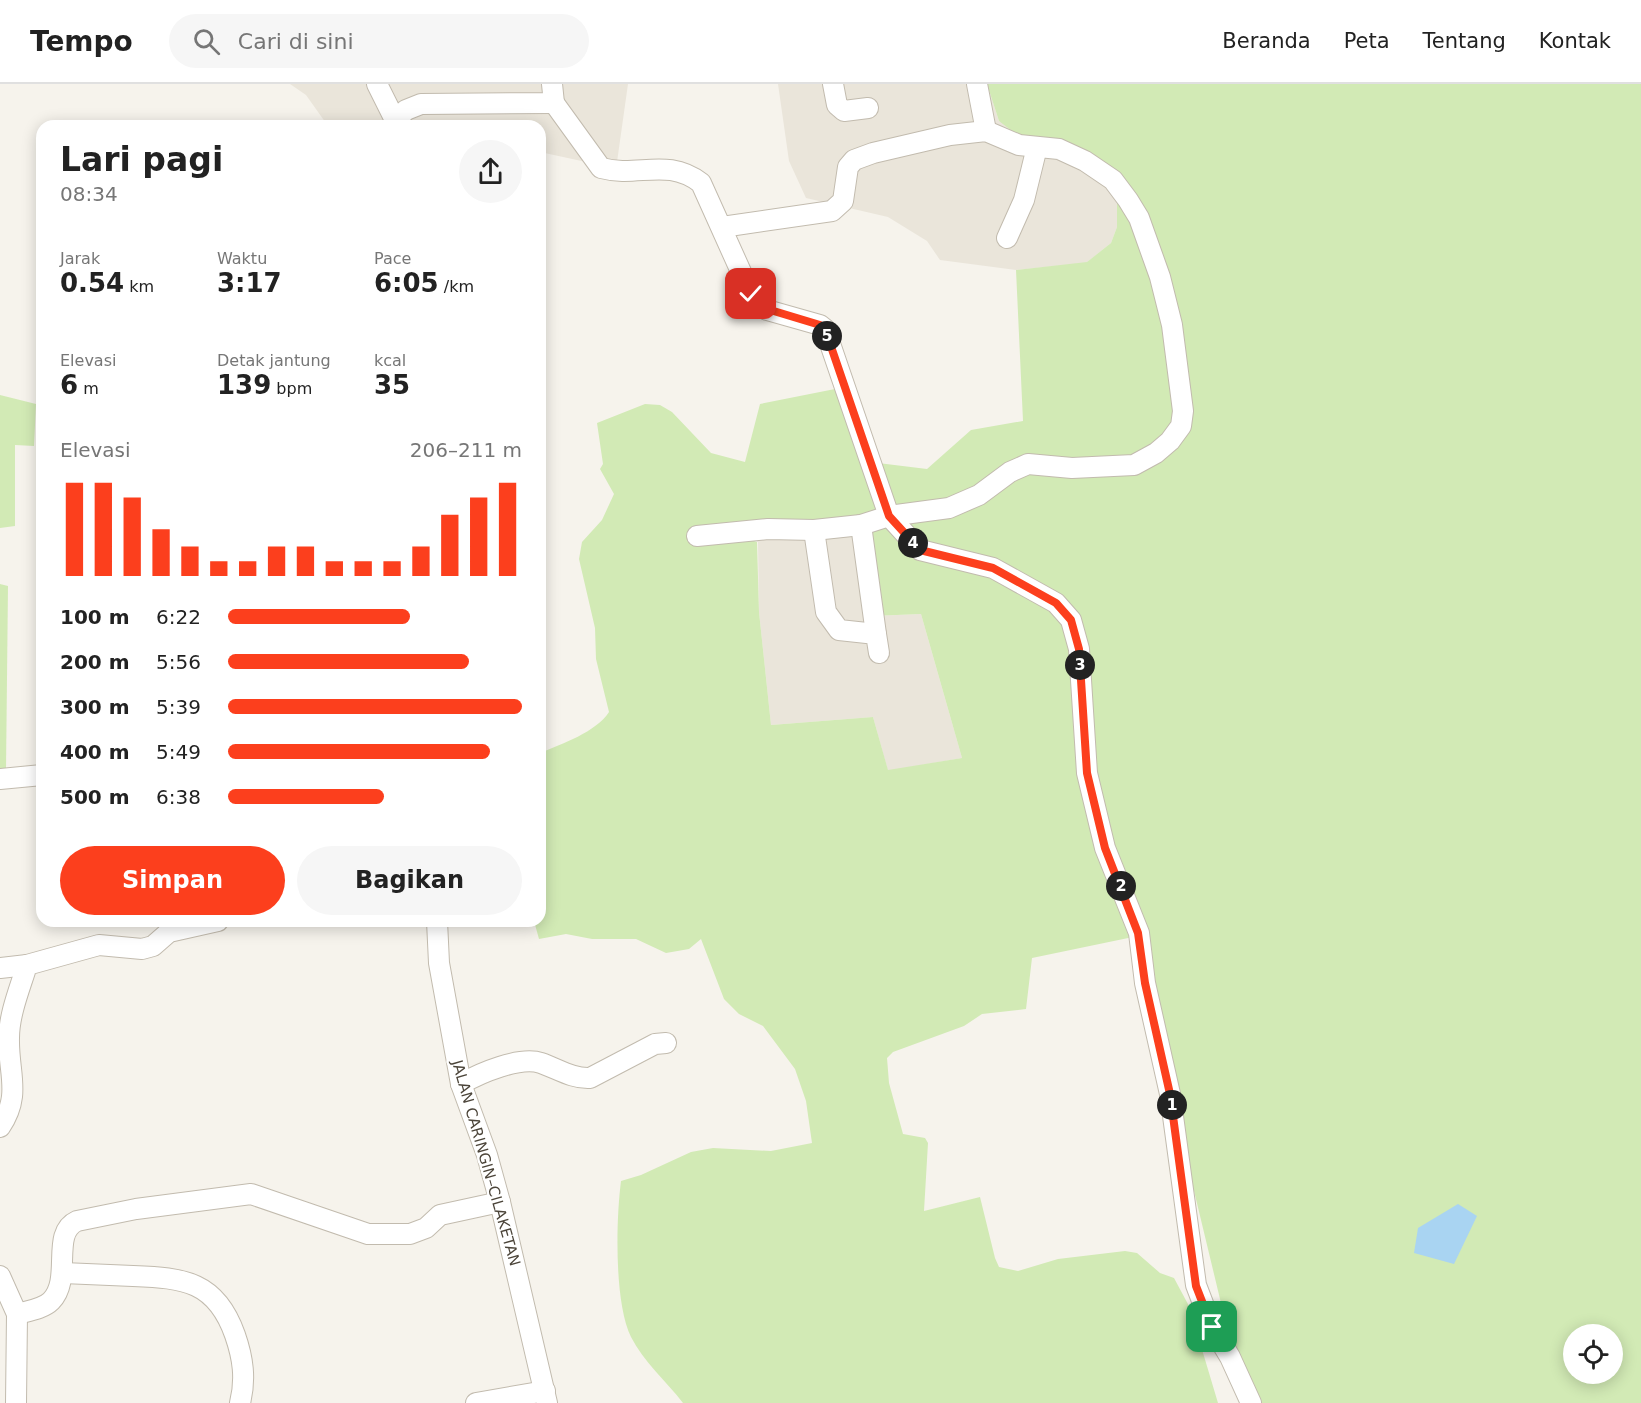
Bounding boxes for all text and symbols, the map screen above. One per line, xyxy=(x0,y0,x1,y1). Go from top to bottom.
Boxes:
search box xyxy=(169,14,589,68)
text: Tempo xyxy=(30,25,133,58)
icon: search xyxy=(190,25,223,58)
text: Cari di sini xyxy=(238,29,354,54)
text: Beranda xyxy=(1222,29,1311,53)
text: Peta xyxy=(1344,29,1390,53)
text: Tentang xyxy=(1423,29,1506,53)
text: Kontak xyxy=(1539,29,1611,53)
text: Lari pagi xyxy=(60,140,223,179)
button: share xyxy=(459,140,522,203)
text: 08:34 xyxy=(60,182,118,206)
text: Jarak xyxy=(60,249,100,268)
text: Waktu xyxy=(217,249,267,268)
text: Pace xyxy=(374,249,411,268)
text: 0.54 xyxy=(60,268,124,298)
text: 3:17 xyxy=(217,268,282,298)
text: 6:05 xyxy=(374,268,439,298)
pin xyxy=(725,268,776,319)
text: km xyxy=(124,277,154,296)
text: /km xyxy=(439,277,474,296)
icon: check xyxy=(734,277,767,310)
pin: 5 xyxy=(812,321,842,351)
text: 5 xyxy=(821,326,833,345)
text: Elevasi xyxy=(60,351,116,370)
text: Detak jantung xyxy=(217,351,331,370)
text: kcal xyxy=(374,351,406,370)
text: 6 xyxy=(60,370,78,400)
text: 139 xyxy=(217,370,271,400)
text: 35 xyxy=(374,370,410,400)
text: m xyxy=(78,379,99,398)
text: bpm xyxy=(271,379,312,398)
text: Elevasi xyxy=(60,438,131,462)
text: 206–211 m xyxy=(410,438,522,462)
pin: 4 xyxy=(898,528,928,558)
text: 4 xyxy=(907,533,919,552)
text: 100 m xyxy=(60,605,130,629)
text: 6:22 xyxy=(156,605,201,629)
text: 200 m xyxy=(60,650,130,674)
text: 5:56 xyxy=(156,650,201,674)
pin: 3 xyxy=(1065,650,1095,680)
text: 3 xyxy=(1074,655,1086,674)
text: 300 m xyxy=(60,695,130,719)
text: 5:39 xyxy=(156,695,201,719)
text: 400 m xyxy=(60,740,130,764)
text: 5:49 xyxy=(156,740,201,764)
text: 500 m xyxy=(60,785,130,809)
text: 6:38 xyxy=(156,785,201,809)
button: Simpan xyxy=(60,846,285,915)
button: Bagikan xyxy=(297,846,522,915)
pin: 2 xyxy=(1106,871,1136,901)
text: 2 xyxy=(1115,876,1127,895)
street label: JALAN CARINGIN–CILAKETAN xyxy=(448,1057,524,1268)
pin: 1 xyxy=(1157,1090,1187,1120)
text: 1 xyxy=(1166,1095,1178,1114)
pin xyxy=(1186,1301,1237,1352)
icon: arrive xyxy=(1195,1310,1228,1343)
map controls xyxy=(1563,1324,1623,1384)
button: locate xyxy=(1563,1324,1623,1384)

